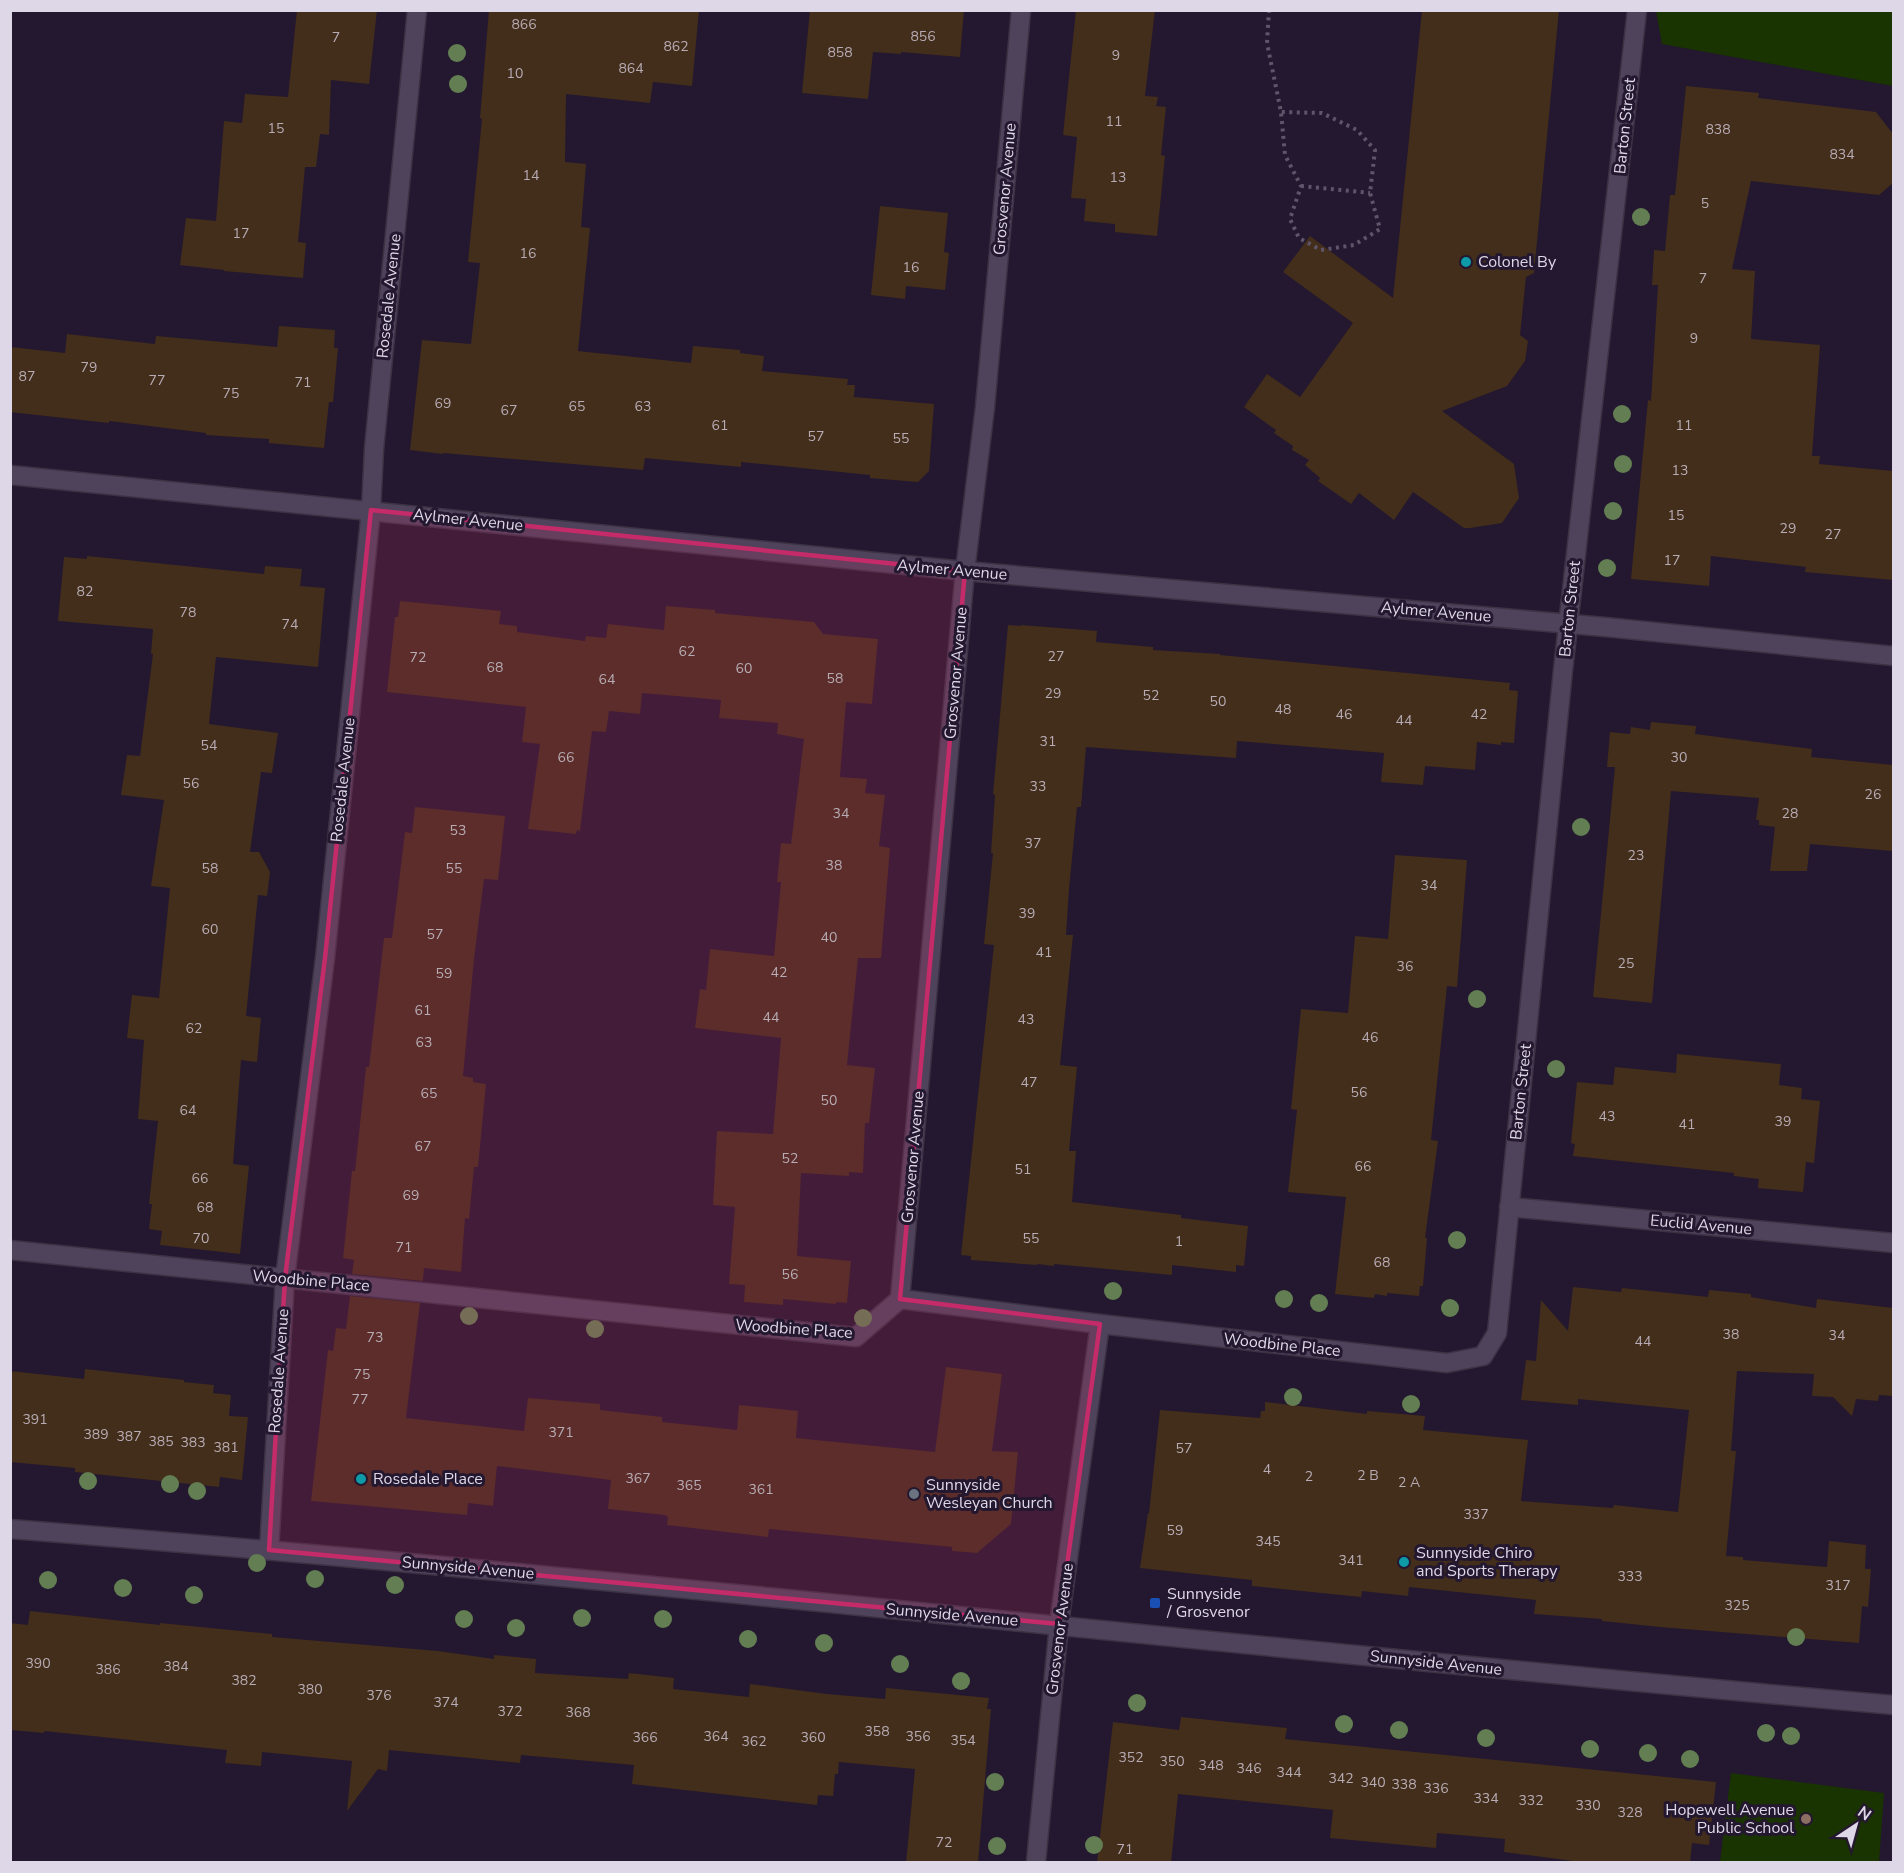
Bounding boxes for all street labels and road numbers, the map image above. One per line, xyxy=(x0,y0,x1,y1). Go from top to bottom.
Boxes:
street label: Barton Street xyxy=(1609,76,1641,175)
street label: Grosvenor Avenue xyxy=(988,122,1022,256)
street label: Rosedale Avenue xyxy=(372,233,406,359)
street label: Aylmer Avenue xyxy=(412,503,524,537)
street label: Aylmer Avenue xyxy=(896,554,1008,586)
street label: Barton Street xyxy=(1554,559,1586,658)
street label: Aylmer Avenue xyxy=(1380,596,1492,628)
street label: Grosvenor Avenue xyxy=(939,606,973,740)
street label: Rosedale Avenue xyxy=(326,717,360,843)
street label: Barton Street xyxy=(1505,1042,1537,1141)
street label: Grosvenor Avenue xyxy=(896,1090,930,1224)
street label: Euclid Avenue xyxy=(1649,1210,1753,1240)
street label: Woodbine Place xyxy=(251,1265,371,1297)
street label: Rosedale Avenue xyxy=(264,1308,294,1434)
street label: Woodbine Place xyxy=(735,1314,853,1344)
street label: Woodbine Place xyxy=(1222,1328,1342,1362)
street label: Sunnyside Avenue xyxy=(401,1551,535,1585)
street label: Grosvenor Avenue xyxy=(1041,1562,1079,1696)
street label: Sunnyside Avenue xyxy=(885,1598,1019,1632)
street label: Sunnyside Avenue xyxy=(1369,1645,1503,1681)

